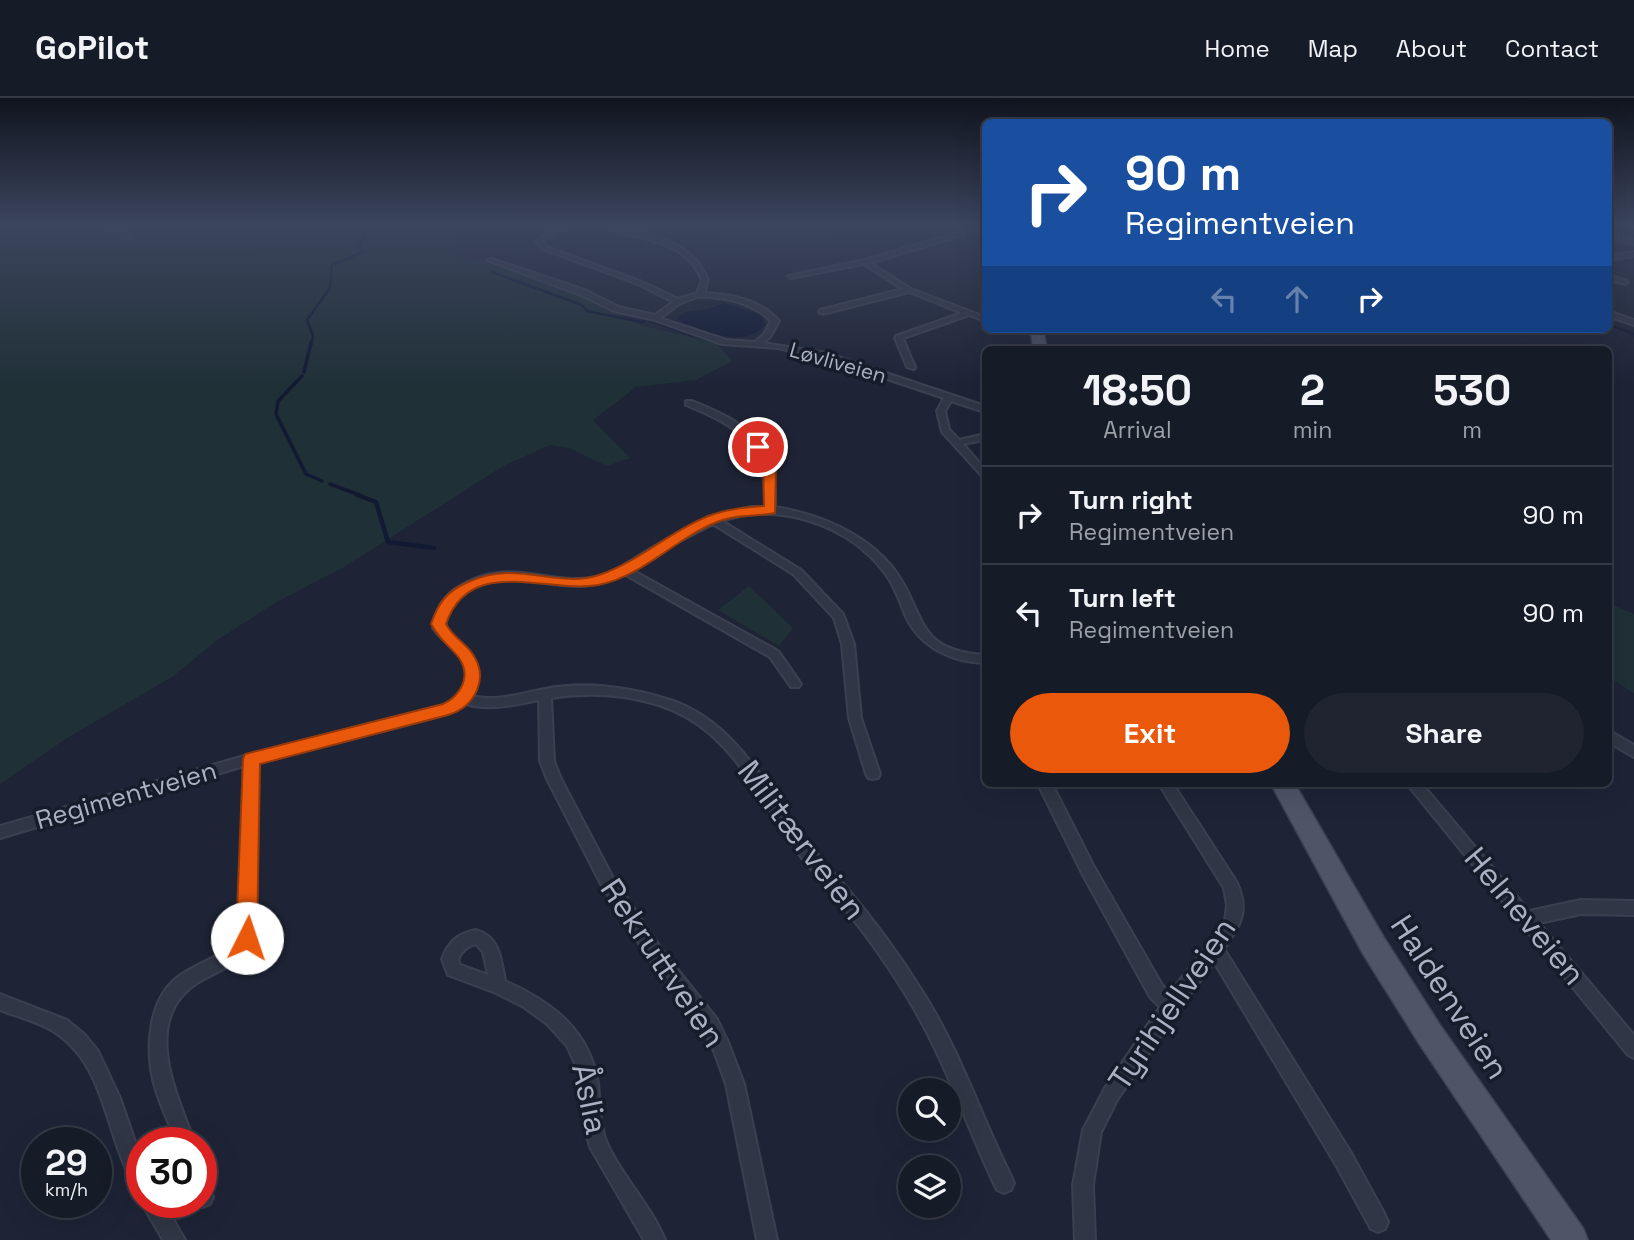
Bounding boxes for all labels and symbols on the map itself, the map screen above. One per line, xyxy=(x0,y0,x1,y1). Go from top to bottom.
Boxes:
street label: Løvliveien xyxy=(787,336,890,389)
pin xyxy=(728,417,788,477)
street label: Militærveien xyxy=(729,752,875,928)
street label: Regimentveien xyxy=(32,753,220,837)
street label: Helneveien xyxy=(1456,839,1594,993)
street label: Rekruttveien xyxy=(592,871,734,1055)
position arrow xyxy=(210,901,284,975)
street label: Haldenveien xyxy=(1382,907,1518,1087)
street label: Tyrihjellveien xyxy=(1100,910,1244,1098)
street label: Åslia xyxy=(563,1060,617,1138)
speed limit sign: 30 xyxy=(126,1127,217,1218)

